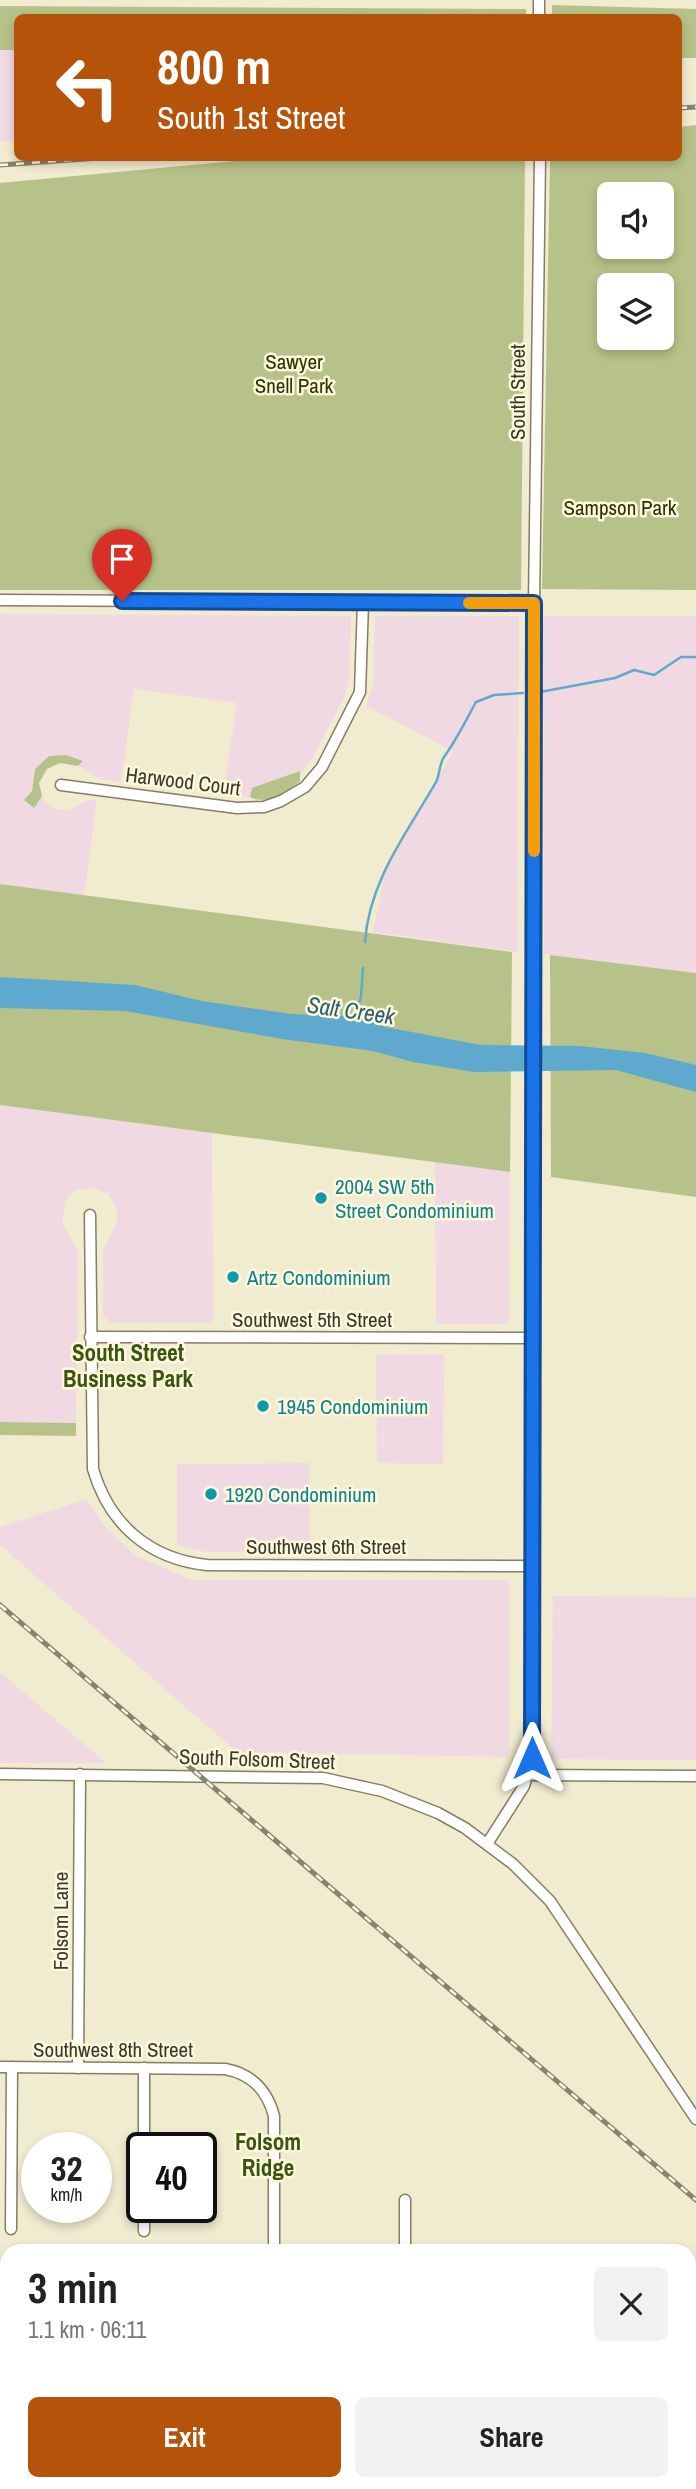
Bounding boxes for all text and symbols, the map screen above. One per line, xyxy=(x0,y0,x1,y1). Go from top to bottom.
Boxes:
text: 800 m xyxy=(157,33,271,99)
icon: left xyxy=(42,42,133,133)
text: South 1st Street xyxy=(157,96,345,139)
map controls xyxy=(597,182,674,350)
button: sound xyxy=(597,182,674,259)
button: layers xyxy=(597,273,674,350)
street label: South Street xyxy=(503,344,532,440)
park label: Sawyer Snell Park xyxy=(255,347,334,400)
park label: Sampson Park xyxy=(564,493,677,522)
pin xyxy=(92,529,152,601)
icon: arrive xyxy=(103,540,141,578)
street label: Harwood Court xyxy=(124,760,242,802)
water label: Salt Creek xyxy=(305,989,398,1032)
place label: 2004 SW 5th Street Condominium xyxy=(335,1172,494,1225)
marker: 2004 SW 5th Street Condominium xyxy=(313,1190,329,1206)
place label: Artz Condominium xyxy=(246,1263,391,1292)
marker: Artz Condominium xyxy=(225,1269,241,1285)
street label: Southwest 5th Street xyxy=(232,1305,392,1334)
district label: South Street Business Park xyxy=(63,1337,194,1394)
place label: 1945 Condominium xyxy=(277,1392,428,1421)
marker: 1945 Condominium xyxy=(255,1398,271,1414)
place label: 1920 Condominium xyxy=(225,1480,376,1509)
marker: 1920 Condominium xyxy=(203,1486,219,1502)
street label: Southwest 6th Street xyxy=(246,1532,406,1561)
position arrow xyxy=(495,1721,569,1795)
street label: South Folsom Street xyxy=(178,1742,336,1776)
street label: Folsom Lane xyxy=(46,1872,75,1970)
street label: Southwest 8th Street xyxy=(33,2035,193,2064)
district label: Folsom Ridge xyxy=(235,2126,301,2183)
speed limit sign: 40 xyxy=(126,2132,217,2223)
text: 32 xyxy=(51,2145,82,2192)
text: km/h xyxy=(51,2182,83,2207)
text: 3 min xyxy=(28,2260,118,2316)
button: close xyxy=(594,2267,668,2341)
text: 1.1 km · 06:11 xyxy=(28,2314,146,2345)
button: Exit xyxy=(28,2397,341,2477)
button: Share xyxy=(355,2397,668,2477)

